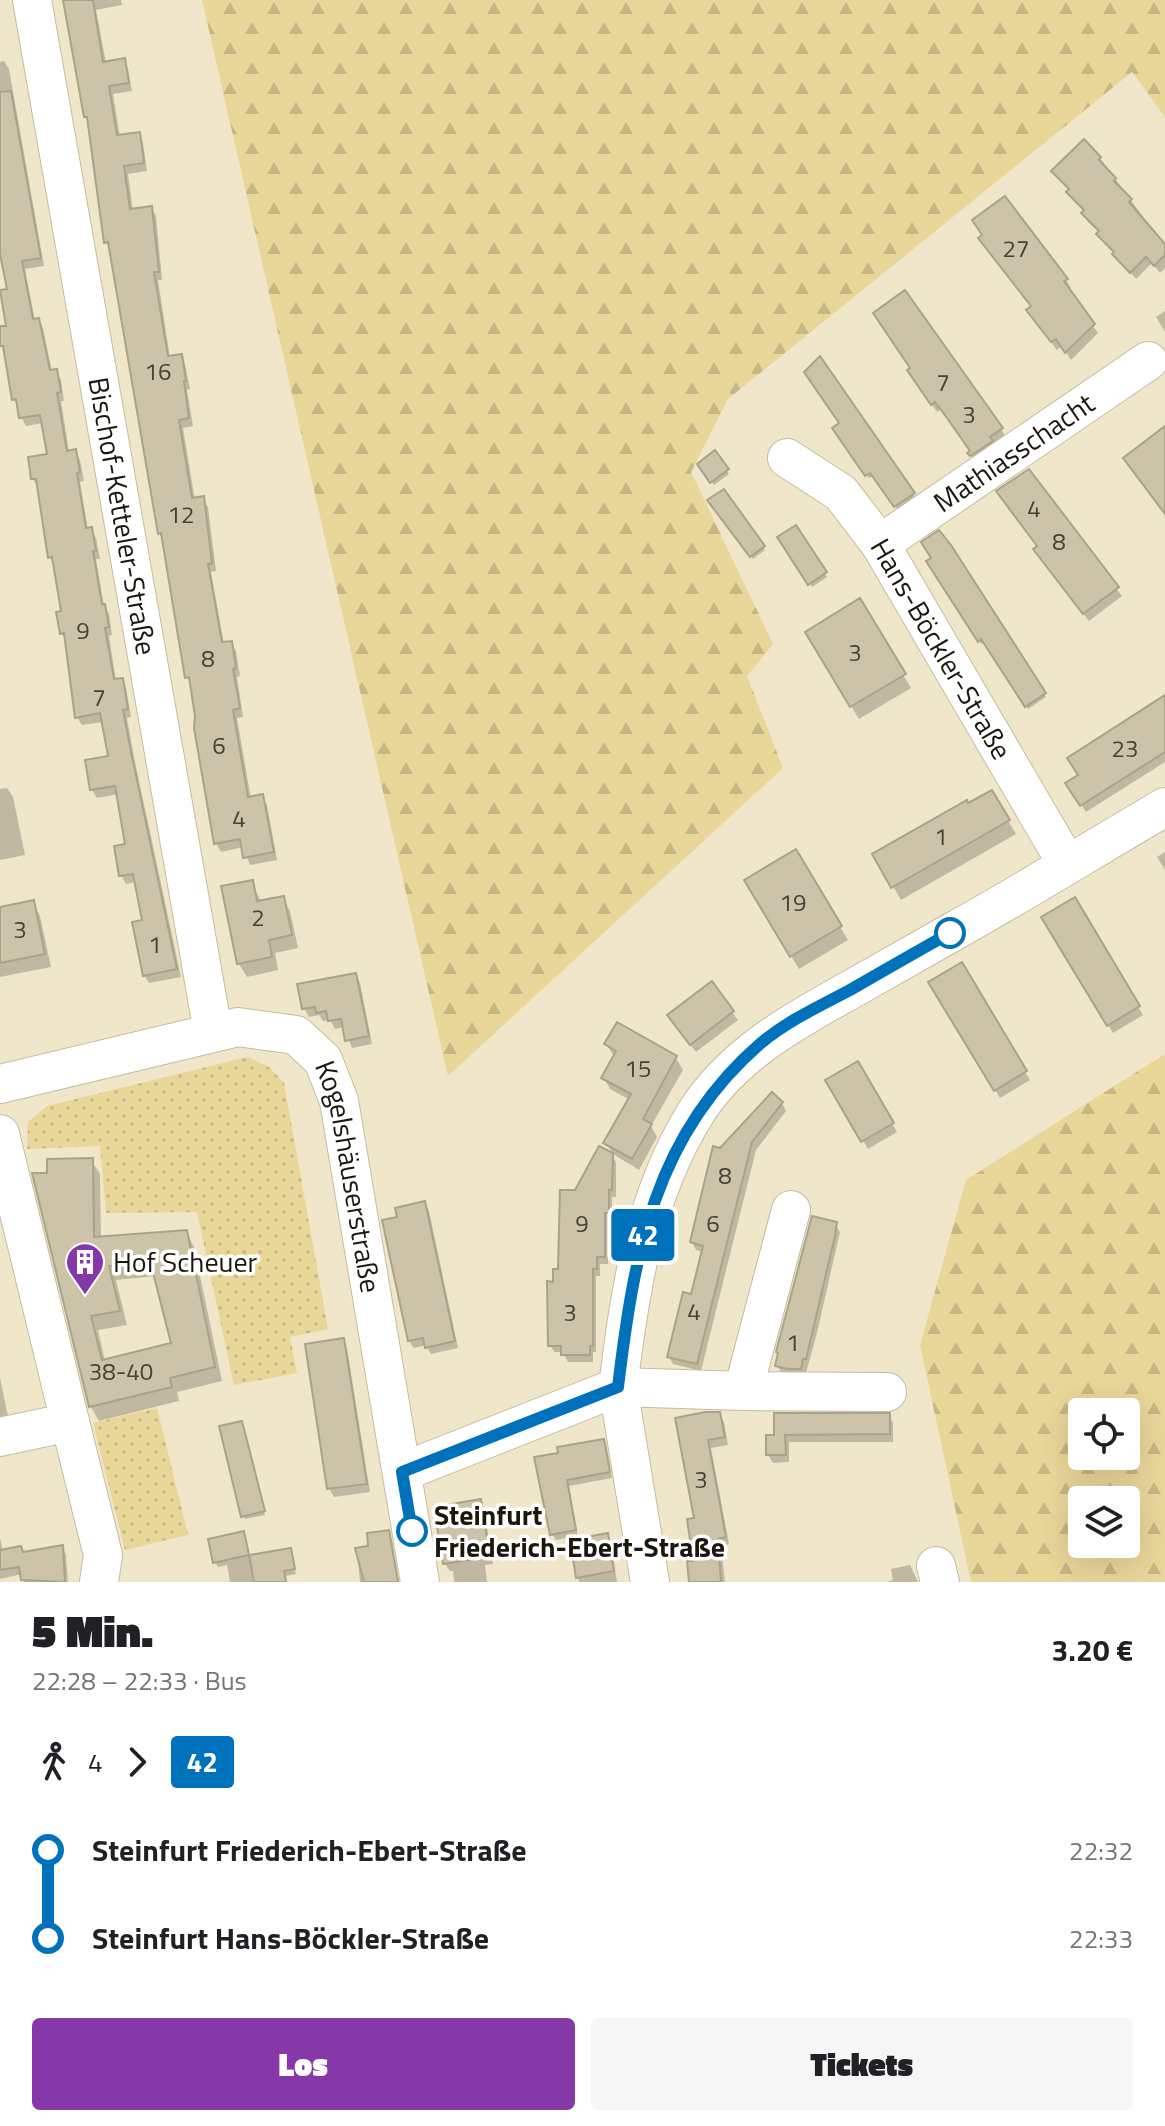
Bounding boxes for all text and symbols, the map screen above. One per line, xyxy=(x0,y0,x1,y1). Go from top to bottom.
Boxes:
house number: 27 xyxy=(1003,230,1029,266)
house number: 16 xyxy=(145,353,171,389)
house number: 7 xyxy=(936,364,950,400)
street label: Bischof-Ketteler-Straße xyxy=(78,374,169,658)
street label: Mathiasschacht xyxy=(924,382,1103,523)
house number: 3 xyxy=(962,396,976,432)
house number: 4 xyxy=(1027,490,1041,526)
house number: 12 xyxy=(168,496,194,532)
house number: 8 xyxy=(1052,523,1066,559)
street label: Hans-Böckler-Straße xyxy=(860,530,1023,767)
house number: 9 xyxy=(76,612,90,648)
house number: 3 xyxy=(848,634,862,670)
house number: 8 xyxy=(201,640,215,676)
house number: 7 xyxy=(92,679,106,715)
house number: 6 xyxy=(212,727,226,763)
house number: 23 xyxy=(1112,730,1138,766)
house number: 4 xyxy=(232,800,246,836)
house number: 1 xyxy=(934,818,948,854)
house number: 19 xyxy=(780,884,806,920)
house number: 2 xyxy=(251,899,265,935)
house number: 3 xyxy=(13,911,27,947)
unlabelled marker xyxy=(935,918,965,948)
house number: 1 xyxy=(148,926,162,962)
house number: 15 xyxy=(625,1050,651,1086)
street label: Kogelshäuserstraße xyxy=(304,1054,393,1296)
house number: 8 xyxy=(718,1157,732,1193)
house number: 9 xyxy=(575,1205,589,1241)
house number: 6 xyxy=(706,1205,720,1241)
line badge: 42 xyxy=(607,1209,679,1261)
text: 42 xyxy=(627,1213,659,1256)
place label: Hof Scheuer xyxy=(113,1240,258,1283)
building icon: Hof Scheuer xyxy=(64,1241,106,1296)
house number: 4 xyxy=(687,1293,701,1329)
house number: 3 xyxy=(563,1294,577,1330)
house number: 1 xyxy=(786,1324,800,1360)
house number: 38-40 xyxy=(89,1353,153,1389)
map controls xyxy=(1068,1398,1140,1558)
button: locate xyxy=(1068,1398,1140,1470)
house number: 3 xyxy=(694,1461,708,1497)
button: layers xyxy=(1068,1486,1140,1558)
place label: Steinfurt Friederich-Ebert-Straße xyxy=(434,1493,725,1568)
marker: Steinfurt Friederich-Ebert-Straße xyxy=(397,1516,427,1546)
text: 5 Min. xyxy=(32,1597,153,1664)
text: 3.20 € xyxy=(1052,1627,1133,1673)
text: 22:28 – 22:33 · Bus xyxy=(32,1661,247,1700)
icon: walk xyxy=(32,1740,76,1784)
icon: forward xyxy=(115,1740,159,1784)
text: 42 xyxy=(187,1740,218,1783)
text: 4 xyxy=(88,1743,103,1782)
text: Steinfurt Friederich-Ebert-Straße xyxy=(92,1827,526,1873)
text: 22:32 xyxy=(1069,1831,1133,1870)
text: Steinfurt Hans-Böckler-Straße xyxy=(92,1915,489,1961)
text: 22:33 xyxy=(1069,1919,1133,1958)
button: Los xyxy=(32,2018,575,2110)
button: Tickets xyxy=(591,2018,1133,2110)

